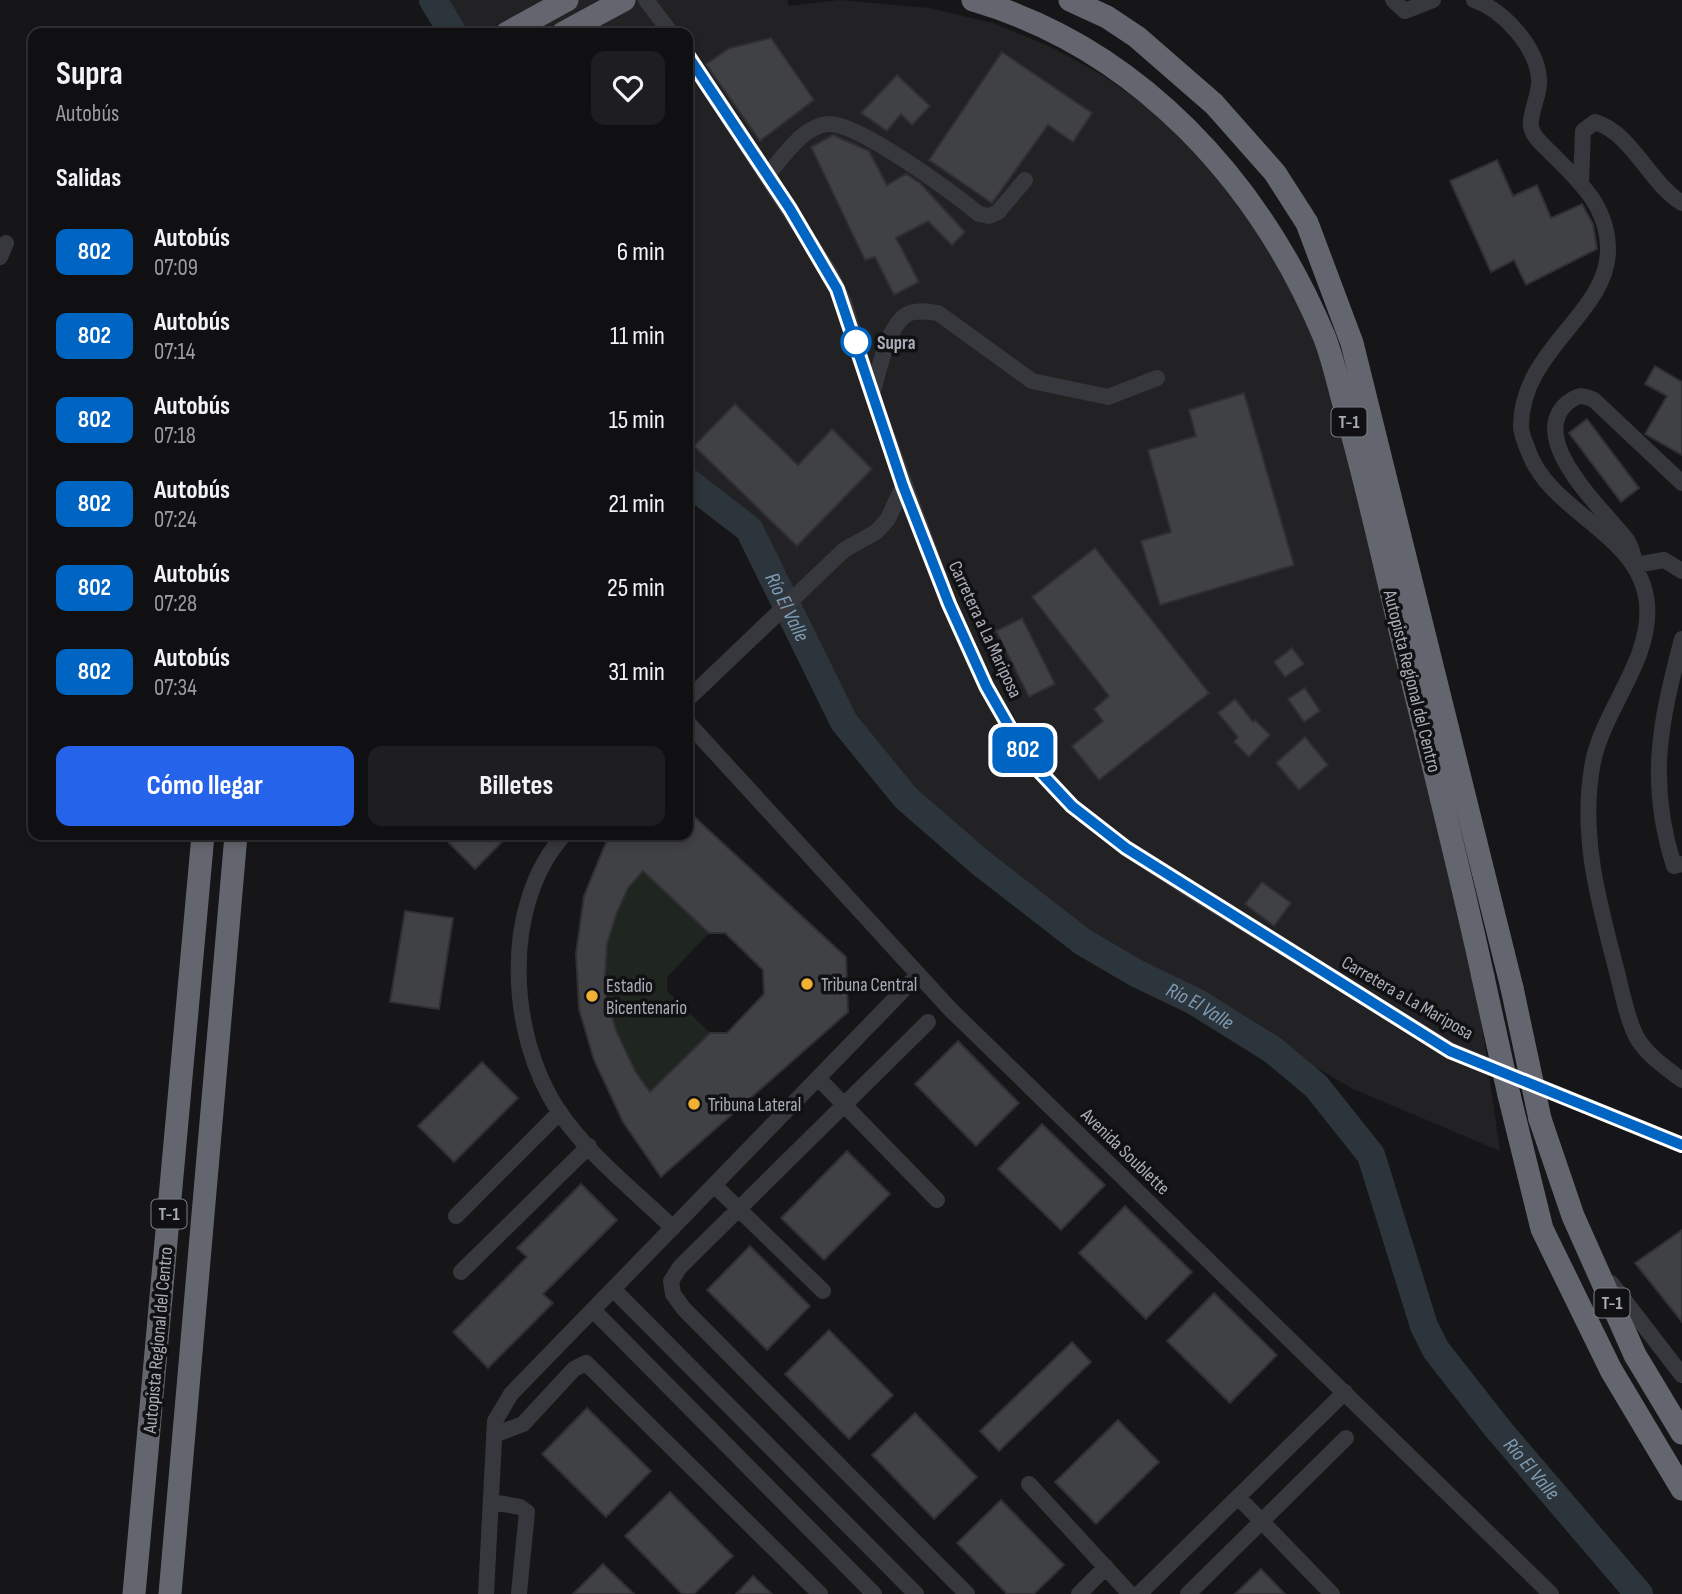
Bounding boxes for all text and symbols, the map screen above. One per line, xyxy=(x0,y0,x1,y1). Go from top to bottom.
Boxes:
button: heart xyxy=(591,51,665,125)
text: Supra xyxy=(56,54,123,94)
text: Autobús xyxy=(56,100,119,128)
text: Salidas xyxy=(56,163,121,194)
text: Autobús xyxy=(154,223,230,254)
text: 802 xyxy=(78,237,111,266)
text: 6 min xyxy=(617,237,665,268)
text: 07:09 xyxy=(154,254,198,282)
text: Autobús xyxy=(154,307,230,338)
text: 802 xyxy=(78,321,111,350)
text: 11 min xyxy=(610,321,665,352)
marker: Supra xyxy=(841,327,871,357)
place label: Supra xyxy=(877,332,915,355)
text: 07:14 xyxy=(154,338,195,366)
text: Autobús xyxy=(154,391,230,422)
text: 802 xyxy=(78,405,111,434)
text: 15 min xyxy=(609,405,665,436)
road number: T-1 xyxy=(1332,408,1366,436)
text: 07:18 xyxy=(154,422,196,450)
text: Autobús xyxy=(154,475,230,506)
text: 802 xyxy=(78,489,111,518)
text: 21 min xyxy=(608,489,665,520)
text: 07:24 xyxy=(154,506,197,534)
street label: Carretera a La Mariposa xyxy=(943,558,1026,702)
text: Autobús xyxy=(154,559,230,590)
water label: Río El Valle xyxy=(759,569,814,646)
text: 802 xyxy=(78,573,111,602)
text: 25 min xyxy=(607,573,665,604)
street label: Autopista Regional del Centro xyxy=(1378,587,1445,775)
text: 07:28 xyxy=(154,590,197,618)
text: Autobús xyxy=(154,643,230,674)
text: 802 xyxy=(78,657,111,686)
text: 31 min xyxy=(608,657,665,688)
text: 07:34 xyxy=(154,674,197,702)
line badge: 802 xyxy=(983,727,1063,773)
text: 802 xyxy=(1006,735,1040,764)
button: Cómo llegar xyxy=(56,746,354,826)
button: Billetes xyxy=(368,746,665,826)
street label: Carretera a La Mariposa xyxy=(1337,951,1477,1045)
place label: Tribuna Central xyxy=(821,974,917,997)
place label: Estadio Bicentenario xyxy=(606,975,687,1020)
marker: Tribuna Central xyxy=(799,976,815,992)
water label: Río El Valle xyxy=(1162,978,1238,1035)
marker: Estadio Bicentenario xyxy=(584,988,600,1004)
place label: Tribuna Lateral xyxy=(708,1094,801,1117)
marker: Tribuna Lateral xyxy=(686,1096,702,1112)
street label: Avenida Soublette xyxy=(1075,1103,1174,1200)
road number: T-1 xyxy=(152,1199,186,1228)
street label: Autopista Regional del Centro xyxy=(139,1246,178,1435)
road number: T-1 xyxy=(1594,1288,1630,1318)
water label: Río El Valle xyxy=(1498,1433,1565,1505)

